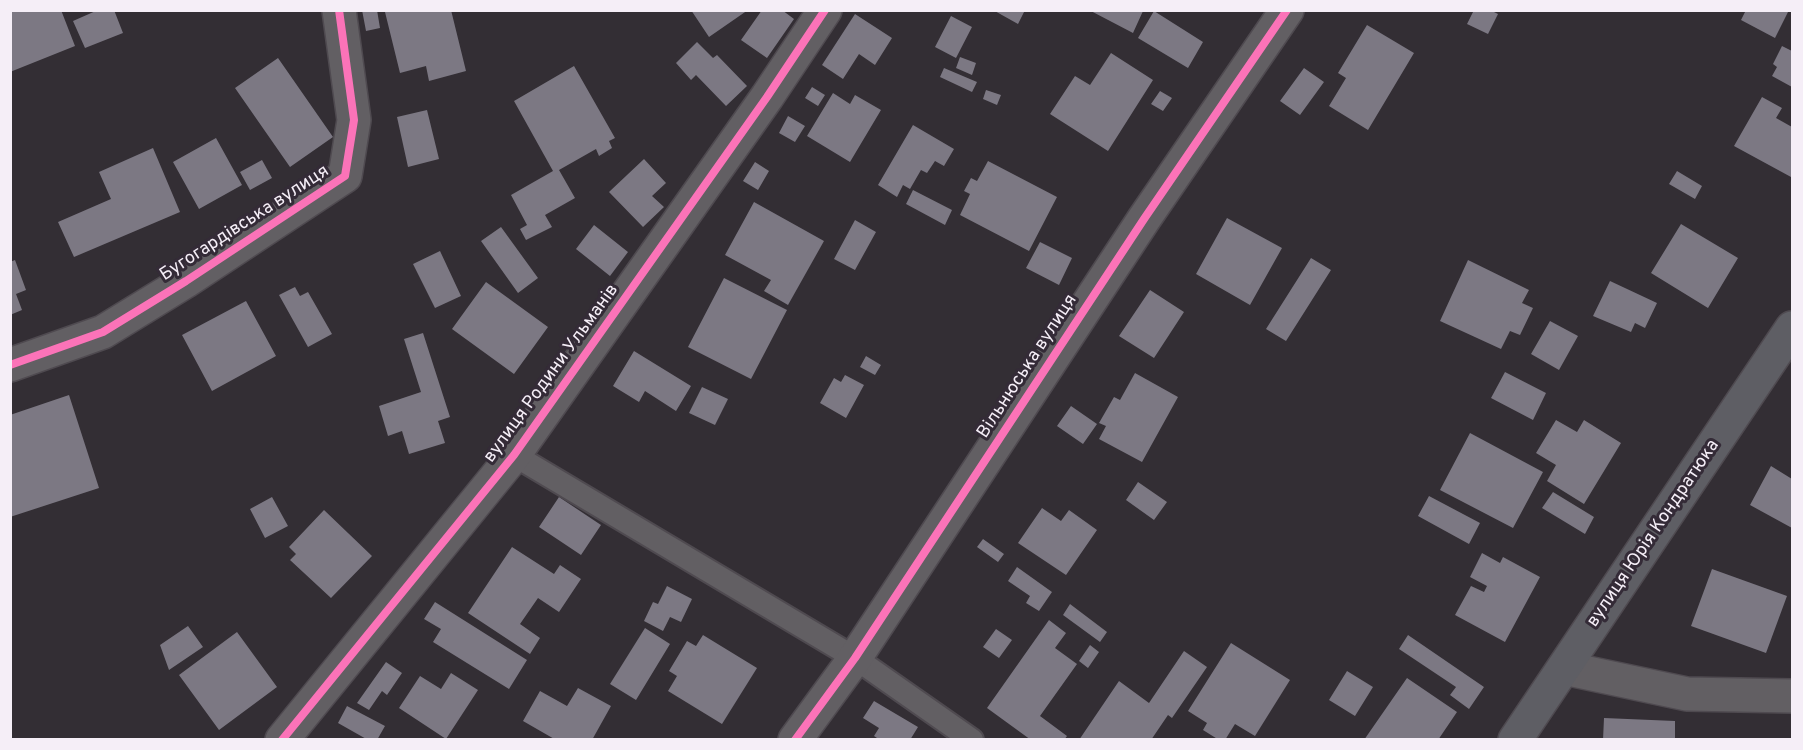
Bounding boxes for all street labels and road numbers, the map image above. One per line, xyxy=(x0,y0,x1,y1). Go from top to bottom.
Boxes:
street label: Бугогардівська вулиця xyxy=(156,161,334,287)
street label: вулиця Родини Ульманів xyxy=(480,280,624,468)
street label: Вільнюська вулиця xyxy=(973,291,1083,443)
street label: вулиця Юрія Кондратюка xyxy=(1583,436,1725,632)

